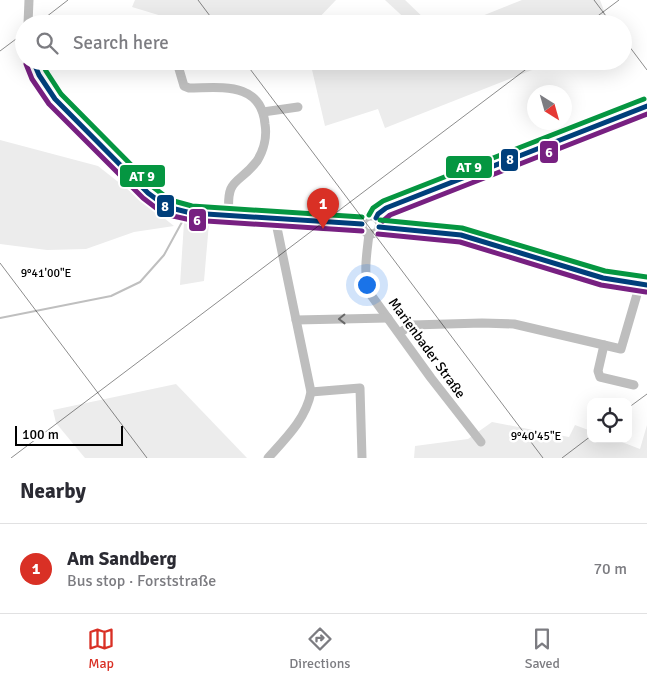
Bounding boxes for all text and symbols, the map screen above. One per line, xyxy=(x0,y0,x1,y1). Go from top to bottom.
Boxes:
search box xyxy=(15,15,632,70)
icon: search xyxy=(33,29,61,57)
text: Search here xyxy=(73,31,169,55)
north arrow xyxy=(527,85,572,130)
line badge: 6 xyxy=(539,140,559,164)
text: 6 xyxy=(545,144,553,161)
line badge: 8 xyxy=(500,148,519,172)
text: 8 xyxy=(506,151,514,168)
line badge: AT 9 xyxy=(445,155,493,179)
text: AT 9 xyxy=(456,159,482,176)
line badge: AT 9 xyxy=(119,164,166,188)
text: AT 9 xyxy=(129,168,155,185)
pin: 1 xyxy=(307,188,339,229)
line badge: 8 xyxy=(156,194,175,218)
text: 8 xyxy=(161,198,169,215)
line badge: 6 xyxy=(188,208,207,232)
text: 6 xyxy=(193,212,201,229)
text: 9°41'00"E xyxy=(21,266,72,281)
your location xyxy=(354,272,380,298)
street label: Marienbader Straße xyxy=(385,294,469,402)
one-way arrow xyxy=(338,314,346,324)
map controls xyxy=(587,398,632,443)
button: locate xyxy=(587,398,632,443)
scale bar xyxy=(15,423,122,446)
text: 100 m xyxy=(22,426,59,443)
text: 9°40'45"E xyxy=(511,429,562,444)
text: Nearby xyxy=(20,478,86,504)
text: Am Sandberg xyxy=(67,547,177,571)
text: 1 xyxy=(32,559,40,579)
text: 70 m xyxy=(593,559,627,579)
text: Bus stop · Forststraße xyxy=(67,571,216,591)
tab: Map xyxy=(87,625,115,672)
tab: Directions xyxy=(289,625,350,672)
tab: Saved xyxy=(525,625,560,672)

